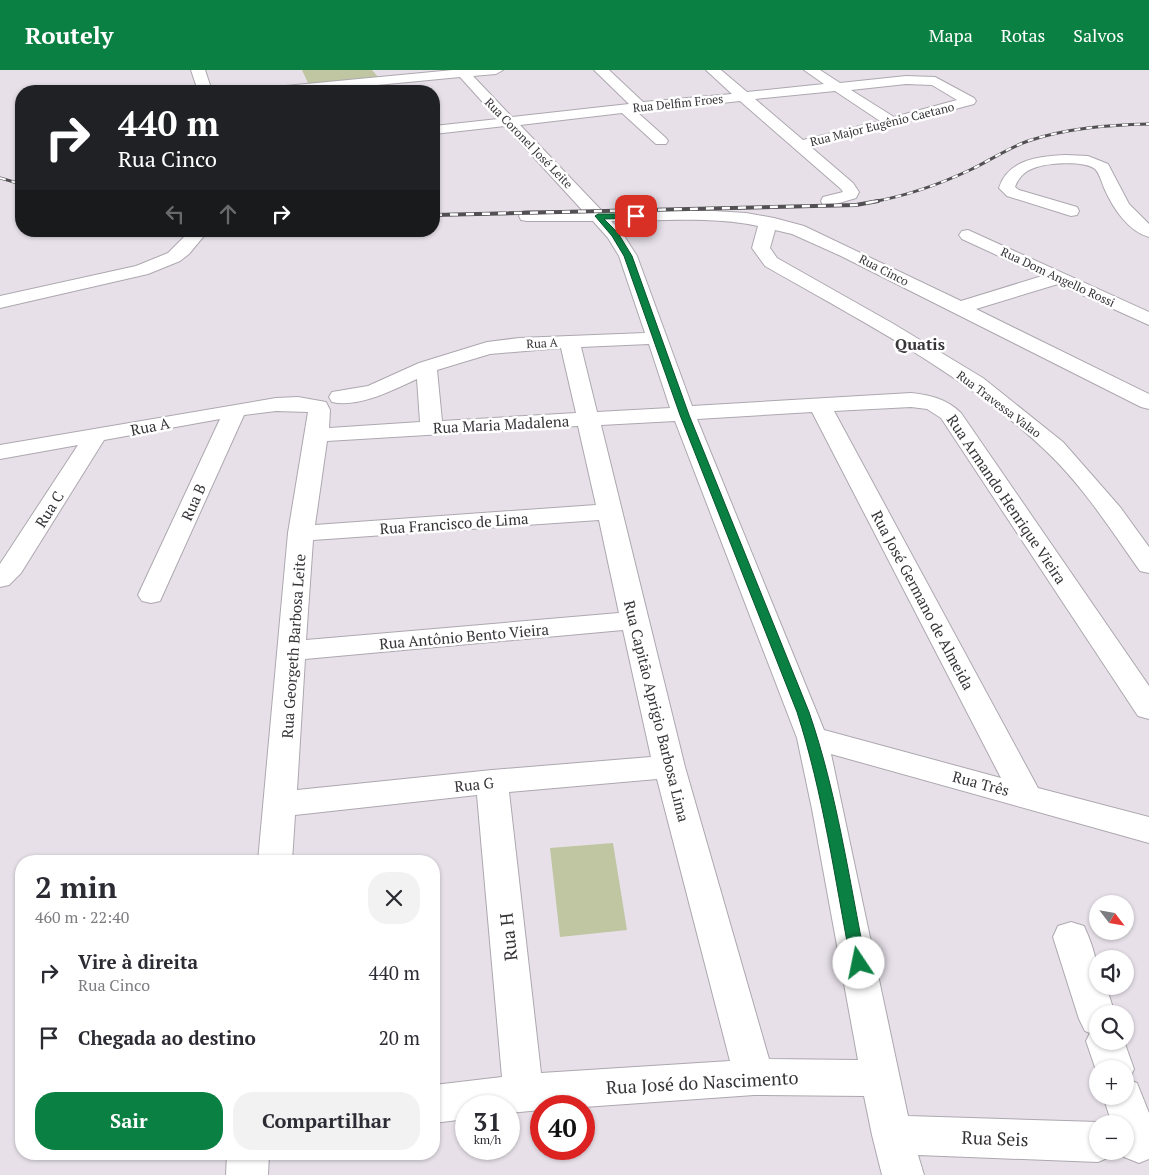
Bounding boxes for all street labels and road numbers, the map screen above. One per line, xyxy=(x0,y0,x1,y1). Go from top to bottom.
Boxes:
street label: Rua Delfim Froes xyxy=(632,91,724,115)
street label: Rua Coronel José Leite xyxy=(482,95,576,191)
street label: Rua Major Eugênio Caetano xyxy=(808,99,956,149)
street label: Rua Dom Angello Rossi xyxy=(999,244,1118,310)
street label: Rua Cinco xyxy=(857,251,912,289)
street label: Rua A xyxy=(526,335,559,351)
street label: Rua Travessa Valao xyxy=(954,367,1044,441)
street label: Rua Maria Madalena xyxy=(432,410,570,438)
street label: Rua Armando Henrique Vieira xyxy=(943,410,1072,588)
street label: Rua A xyxy=(129,412,172,440)
street label: Rua B xyxy=(176,480,210,524)
street label: Rua C xyxy=(30,487,68,531)
street label: Rua José Germano de Almeida xyxy=(867,507,979,694)
street label: Rua Francisco de Lima xyxy=(379,508,530,538)
street label: Rua Georgeth Barbosa Leite xyxy=(277,553,309,739)
street label: Rua Capitão Aprigio Barbosa Lima xyxy=(620,598,694,824)
street label: Rua Antônio Bento Vieira xyxy=(378,619,550,653)
street label: Rua Três xyxy=(950,766,1012,800)
street label: Rua G xyxy=(453,772,495,796)
street label: Rua H xyxy=(494,912,522,962)
street label: Rua José do Nascimento xyxy=(605,1065,799,1099)
street label: Rua Seis xyxy=(961,1125,1029,1151)

